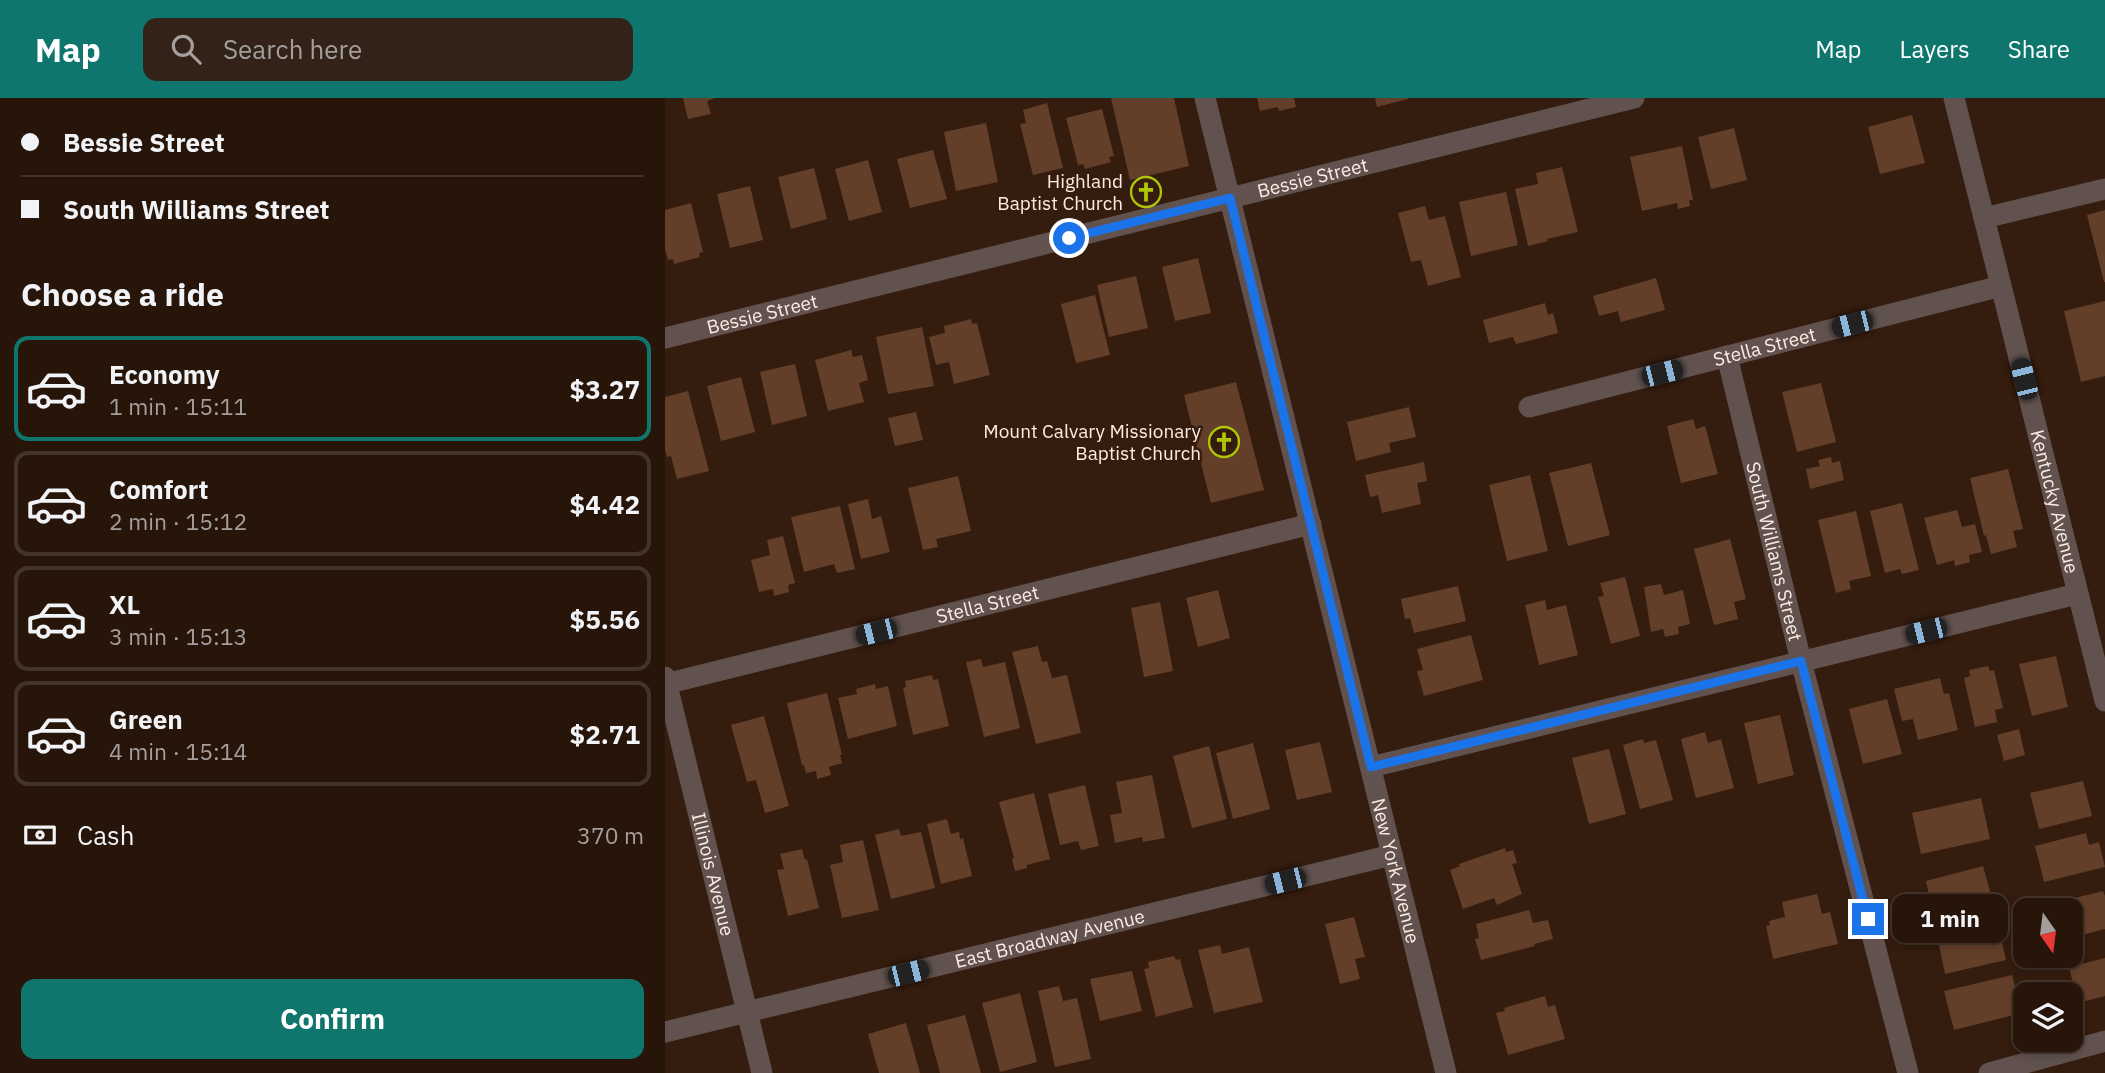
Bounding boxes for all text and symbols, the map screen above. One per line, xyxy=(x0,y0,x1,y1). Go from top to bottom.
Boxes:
search box xyxy=(143,18,633,81)
text: Map xyxy=(35,28,101,71)
icon: search xyxy=(167,30,205,68)
text: Search here xyxy=(223,32,362,66)
text: Map xyxy=(1815,33,1862,65)
text: Layers xyxy=(1900,33,1970,65)
text: Share xyxy=(2008,33,2070,65)
text: Bessie Street xyxy=(63,125,225,159)
street label: Bessie Street xyxy=(1255,152,1370,203)
place label: Highland Baptist Church xyxy=(997,169,1123,215)
church icon: Highland Baptist Church xyxy=(1129,175,1163,209)
text: South Williams Street xyxy=(63,192,330,226)
route start xyxy=(1053,222,1085,254)
text: Choose a ride xyxy=(21,273,224,315)
street label: Bessie Street xyxy=(704,289,820,339)
car xyxy=(1830,309,1875,339)
street label: Stella Street xyxy=(1710,322,1818,371)
car xyxy=(2009,356,2040,402)
icon: car xyxy=(25,357,88,420)
text: Economy xyxy=(109,357,220,391)
car xyxy=(1640,358,1685,388)
text: $3.27 xyxy=(570,372,640,406)
text: 1 min · 15:11 xyxy=(109,391,247,421)
place label: Mount Calvary Missionary Baptist Church xyxy=(983,419,1202,465)
church icon: Mount Calvary Missionary Baptist Church xyxy=(1207,425,1241,459)
street label: Kentucky Avenue xyxy=(2026,427,2085,576)
street label: South Williams Street xyxy=(1741,459,1808,643)
icon: car xyxy=(25,472,88,535)
text: Comfort xyxy=(109,472,208,506)
text: $4.42 xyxy=(570,487,640,521)
text: 2 min · 15:12 xyxy=(109,506,247,536)
street label: Stella Street xyxy=(933,580,1041,628)
icon: car xyxy=(25,587,88,650)
text: XL xyxy=(109,587,140,621)
text: $5.56 xyxy=(570,602,640,636)
car xyxy=(1904,616,1949,646)
car xyxy=(854,617,899,647)
text: 3 min · 15:13 xyxy=(109,621,247,651)
icon: car xyxy=(25,702,88,765)
text: Green xyxy=(109,702,183,736)
text: $2.71 xyxy=(570,717,640,751)
text: 4 min · 15:14 xyxy=(109,736,247,766)
street label: New York Avenue xyxy=(1367,796,1426,946)
street label: Illinois Avenue xyxy=(687,810,740,938)
icon: cash xyxy=(21,816,59,854)
text: Cash xyxy=(77,818,134,852)
text: 370 m xyxy=(577,820,644,850)
car xyxy=(1263,866,1308,896)
callout: 1 min xyxy=(1893,894,2008,944)
north arrow xyxy=(2013,898,2083,968)
map controls xyxy=(2013,898,2083,1052)
route end xyxy=(1852,903,1884,935)
text: 1 min xyxy=(1920,903,1980,933)
street label: East Broadway Avenue xyxy=(952,904,1147,973)
car xyxy=(886,958,931,988)
button: Confirm xyxy=(21,979,644,1059)
button: layers xyxy=(2013,982,2083,1052)

